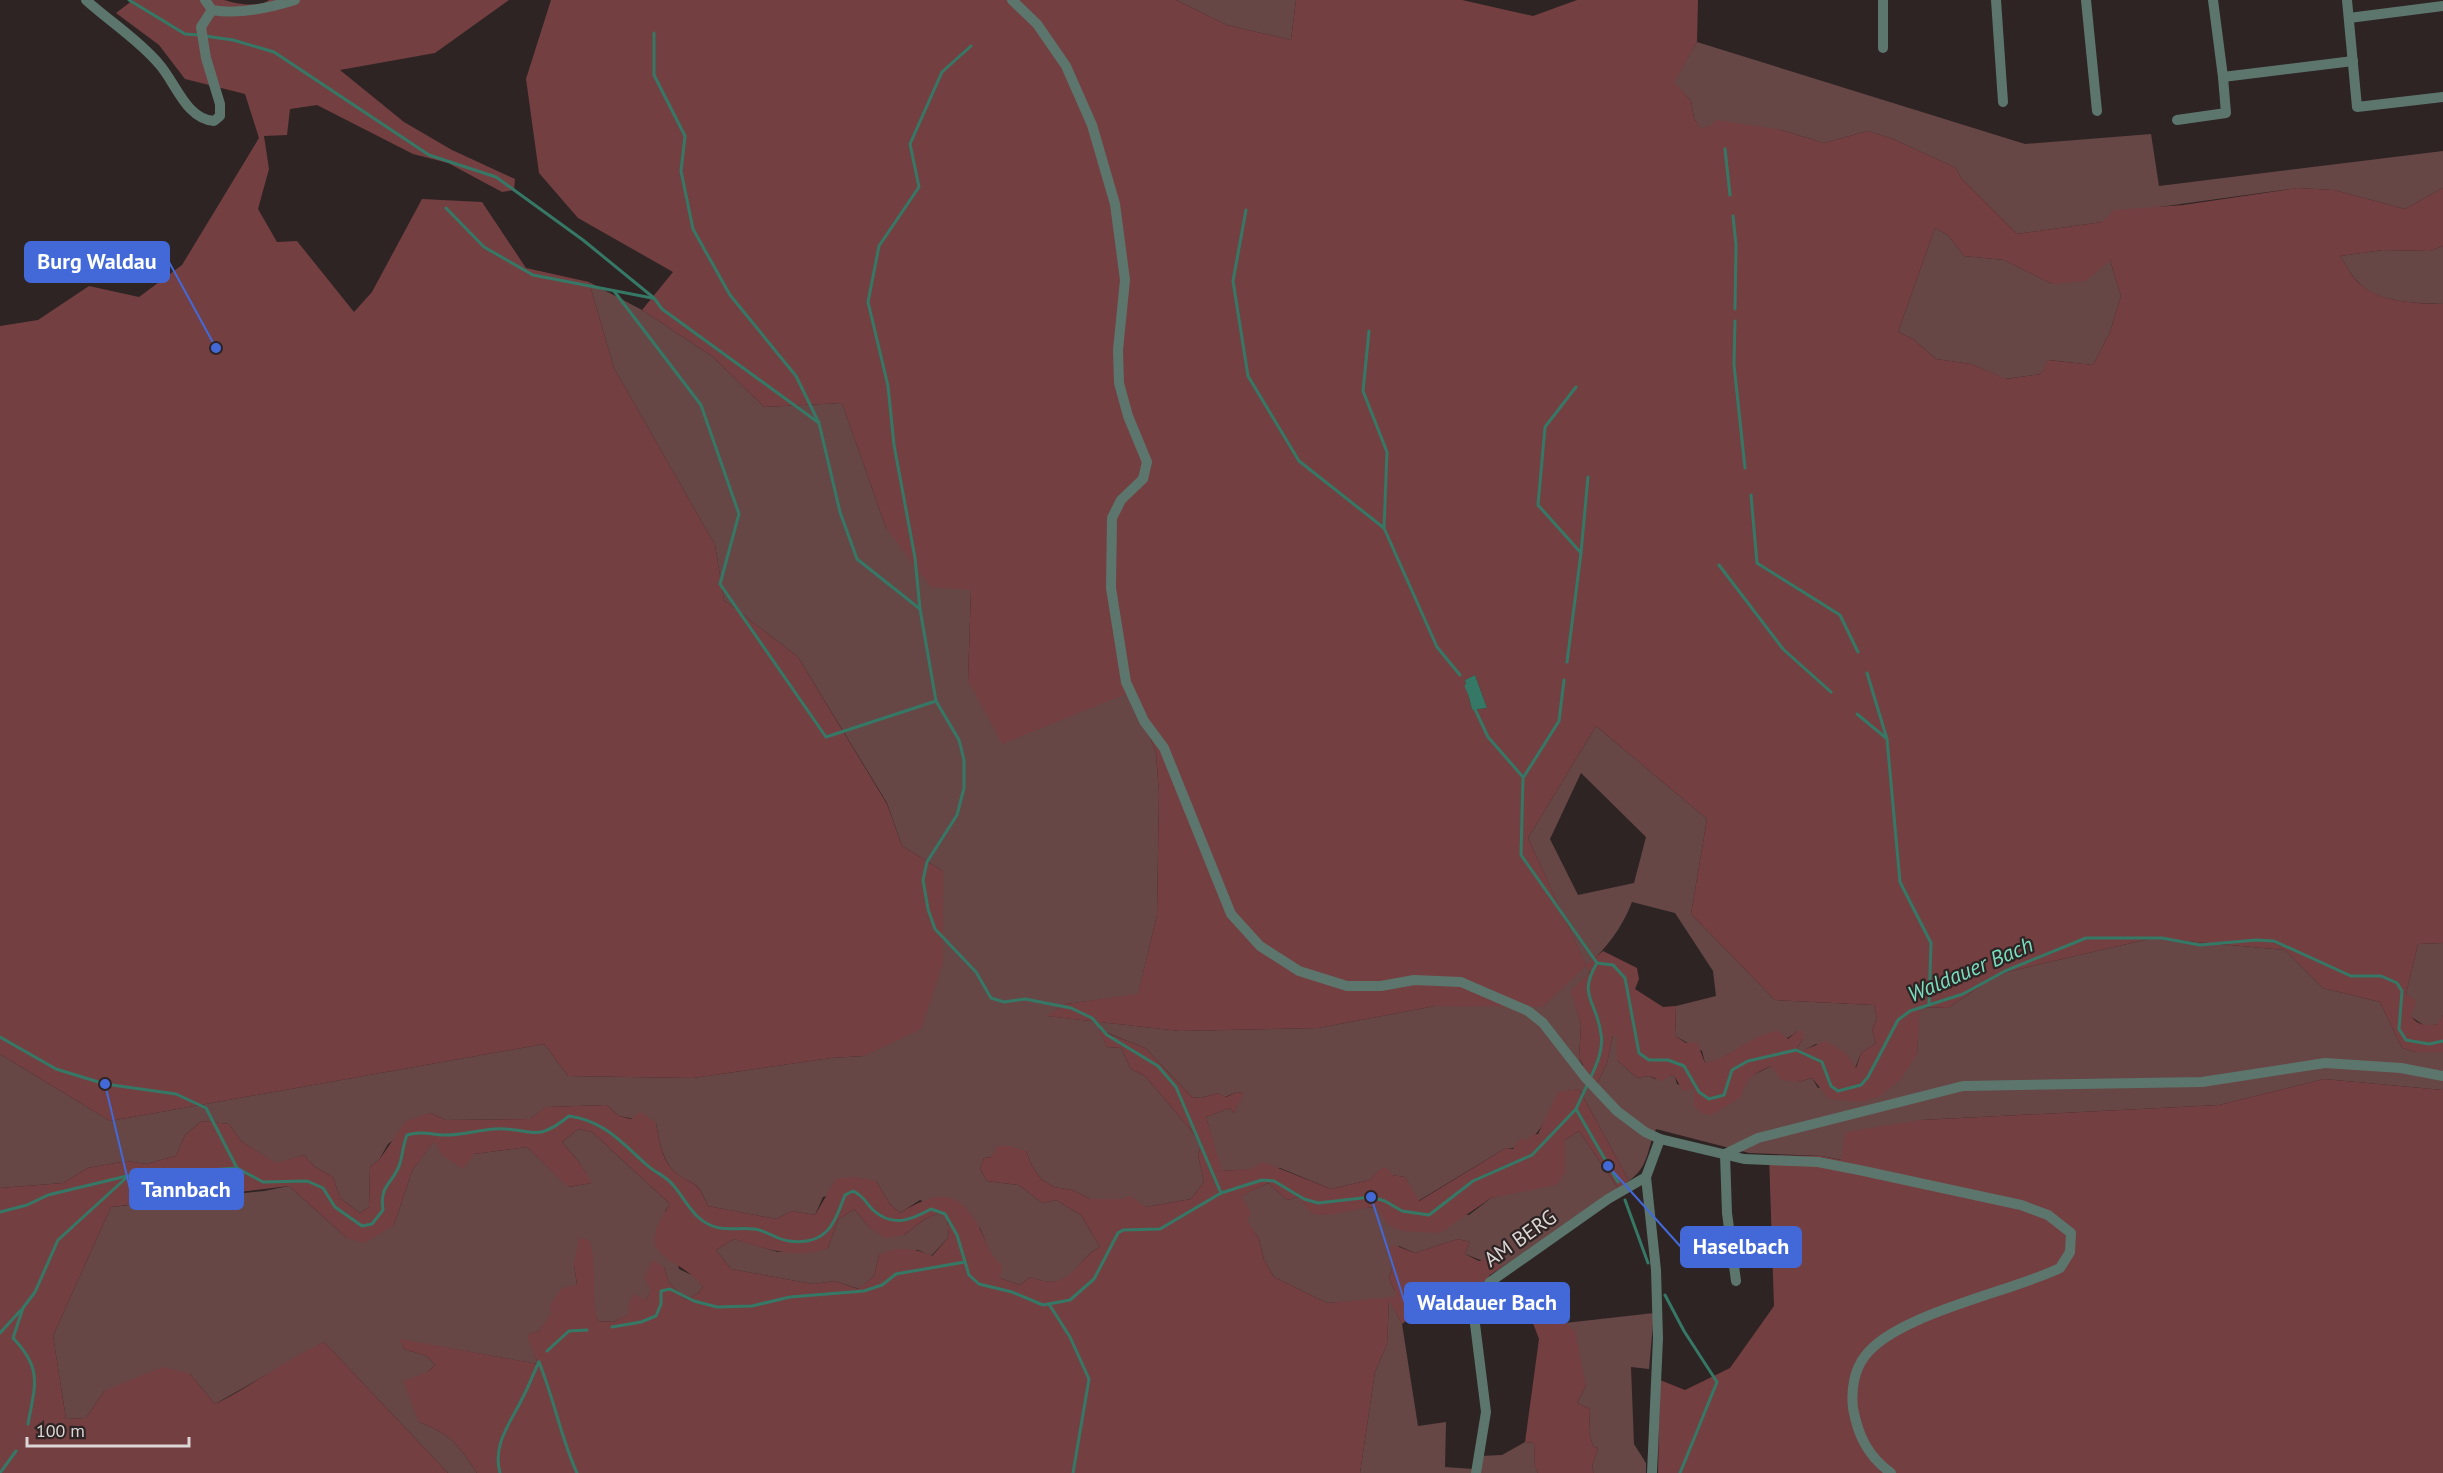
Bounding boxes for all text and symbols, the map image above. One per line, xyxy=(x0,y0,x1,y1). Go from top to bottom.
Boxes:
callout: Burg Waldau xyxy=(25,242,169,282)
text: Burg Waldau xyxy=(37,247,157,275)
water label: Waldauer Bach xyxy=(1903,930,2037,1008)
callout: Tannbach xyxy=(130,1169,243,1209)
text: Tannbach xyxy=(141,1175,231,1203)
street label: AM BERG xyxy=(1478,1203,1562,1273)
callout: Haselbach xyxy=(1681,1227,1801,1267)
text: Haselbach xyxy=(1693,1232,1789,1260)
callout: Waldauer Bach xyxy=(1405,1283,1569,1323)
text: Waldauer Bach xyxy=(1417,1288,1557,1316)
scale bar xyxy=(27,1410,189,1448)
text: 100 m xyxy=(36,1419,85,1442)

